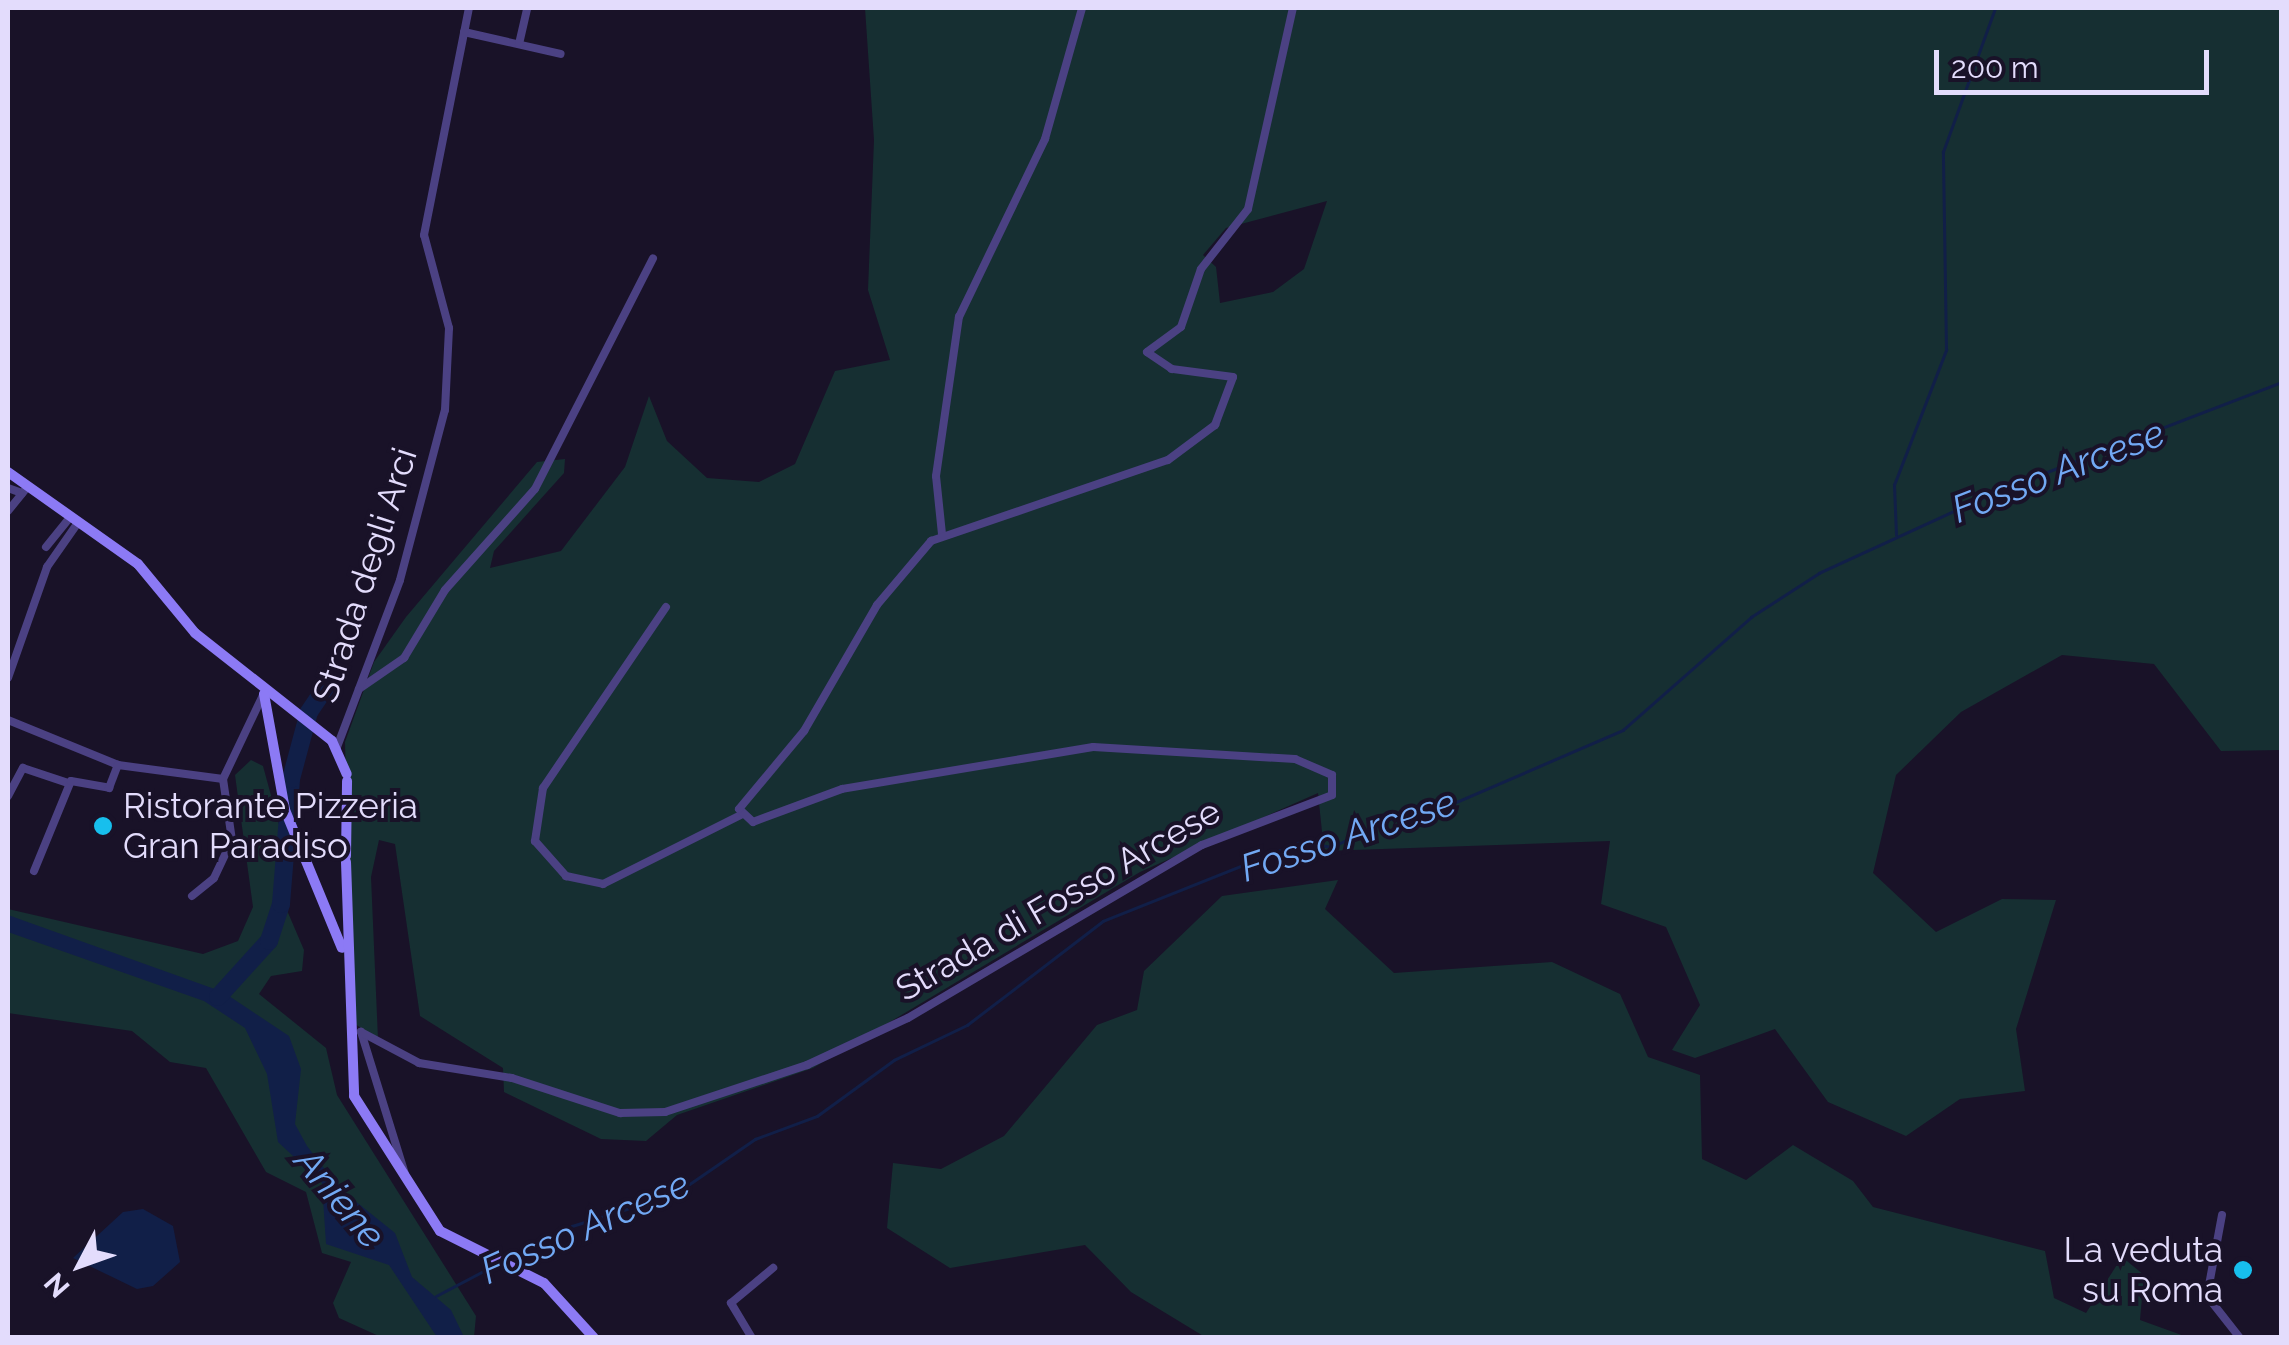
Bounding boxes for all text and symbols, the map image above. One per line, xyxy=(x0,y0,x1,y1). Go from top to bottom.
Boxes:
scale bar xyxy=(1939,30,2214,92)
text: 200 m xyxy=(1951,50,2039,85)
water label: Fosso Arcese xyxy=(1945,409,2171,533)
street label: Strada degli Arci xyxy=(304,442,426,708)
water label: Fosso Arcese xyxy=(1234,779,1462,891)
place label: Ristorante Pizzeria Gran Paradiso xyxy=(123,785,418,867)
street label: Strada di Fosso Arcese xyxy=(888,790,1228,1010)
marker: Ristorante Pizzeria Gran Paradiso xyxy=(92,815,114,837)
water label: Aniene xyxy=(285,1139,395,1257)
water label: Fosso Arcese xyxy=(473,1160,697,1294)
north arrow xyxy=(30,1215,130,1315)
place label: La veduta su Roma xyxy=(2063,1229,2223,1311)
marker: La veduta su Roma xyxy=(2232,1259,2254,1281)
text: N xyxy=(38,1266,76,1304)

